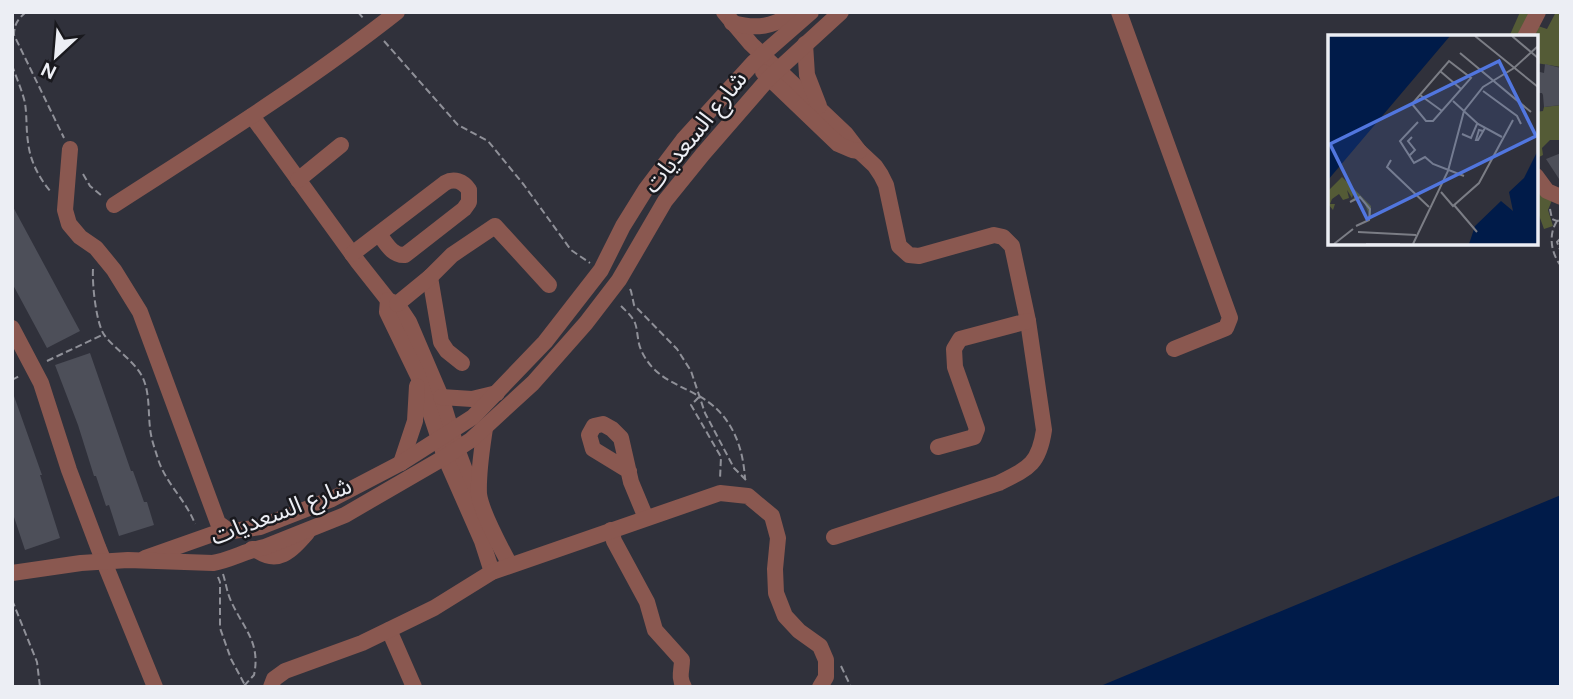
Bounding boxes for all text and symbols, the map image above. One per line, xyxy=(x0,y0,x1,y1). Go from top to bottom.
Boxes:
north arrow xyxy=(21,21,91,91)
inset map xyxy=(1328,35,1538,245)
text: N xyxy=(37,57,60,85)
street label: شارع السعديات xyxy=(636,64,755,201)
street label: شارع السعديات xyxy=(206,469,357,554)

